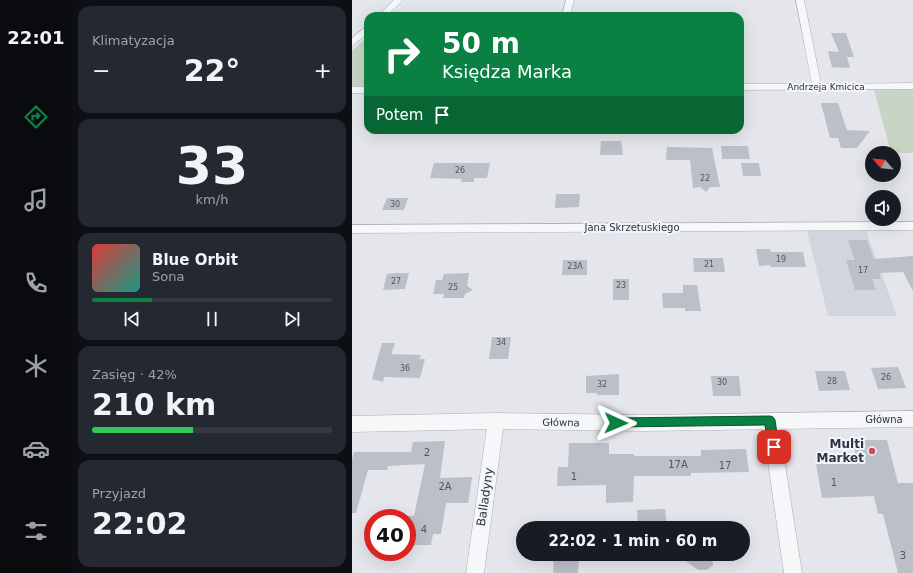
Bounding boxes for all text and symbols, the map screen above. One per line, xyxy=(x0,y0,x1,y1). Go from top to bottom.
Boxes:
text: 22:01 xyxy=(7,27,65,48)
text: 50 m xyxy=(442,27,520,60)
icon: right xyxy=(376,28,428,80)
text: Klimatyzacja xyxy=(92,33,175,48)
text: 22° xyxy=(184,53,240,88)
text: − xyxy=(92,58,110,83)
text: + xyxy=(314,58,332,83)
text: Księdza Marka xyxy=(442,61,572,82)
street label: Andrzeja Kmicica xyxy=(787,82,865,92)
icon: directions xyxy=(22,103,50,131)
icon: arrive xyxy=(431,104,453,126)
text: Potem xyxy=(376,106,423,124)
text: 33 xyxy=(176,136,248,196)
north arrow xyxy=(865,146,901,182)
map controls xyxy=(865,146,901,226)
house number: 26 xyxy=(455,166,465,175)
house number: 22 xyxy=(700,174,710,183)
icon: music xyxy=(22,186,50,214)
button: sound xyxy=(865,190,901,226)
text: km/h xyxy=(196,192,228,207)
house number: 30 xyxy=(390,200,400,209)
street label: Jana Skrzetuskiego xyxy=(583,222,680,233)
text: Blue Orbit xyxy=(152,251,238,269)
house number: 19 xyxy=(776,255,786,264)
house number: 21 xyxy=(704,260,714,269)
house number: 23A xyxy=(567,262,583,271)
house number: 17 xyxy=(858,266,868,275)
icon: phone xyxy=(22,269,50,297)
text: Sona xyxy=(152,269,184,284)
house number: 27 xyxy=(391,277,401,286)
house number: 23 xyxy=(616,281,626,290)
house number: 25 xyxy=(448,283,458,292)
icon: previous xyxy=(121,308,143,330)
icon: pause xyxy=(201,308,223,330)
icon: next xyxy=(281,308,303,330)
house number: 34 xyxy=(496,338,506,347)
icon: climate xyxy=(22,352,50,380)
house number: 36 xyxy=(400,364,410,373)
text: Zasięg · 42% xyxy=(92,367,177,382)
house number: 26 xyxy=(881,373,891,382)
house number: 28 xyxy=(827,377,837,386)
house number: 30 xyxy=(717,378,727,387)
house number: 32 xyxy=(597,380,607,389)
text: 210 km xyxy=(92,387,216,422)
position arrow xyxy=(595,402,637,444)
street label: Główna xyxy=(865,414,903,425)
street label: Główna xyxy=(542,417,580,428)
pin xyxy=(757,430,791,464)
icon: car xyxy=(22,435,50,463)
icon: arrive xyxy=(763,436,785,458)
place label: Multi Market xyxy=(817,437,864,465)
marker: Multi Market xyxy=(867,446,877,456)
house number: 2 xyxy=(424,447,430,458)
house number: 17A xyxy=(668,459,688,470)
house number: 17 xyxy=(719,460,731,471)
street label: Balladyny xyxy=(474,467,496,527)
house number: 1 xyxy=(571,471,577,482)
house number: 1 xyxy=(831,477,837,488)
house number: 2A xyxy=(438,481,452,492)
text: Przyjazd xyxy=(92,486,146,501)
text: 22:02 xyxy=(92,506,188,541)
speed limit sign: 40 xyxy=(364,509,416,561)
icon: filters xyxy=(22,517,50,545)
house number: 4 xyxy=(421,524,427,535)
text: 22:02 · 1 min · 60 m xyxy=(549,532,717,550)
house number: 3 xyxy=(900,550,906,561)

